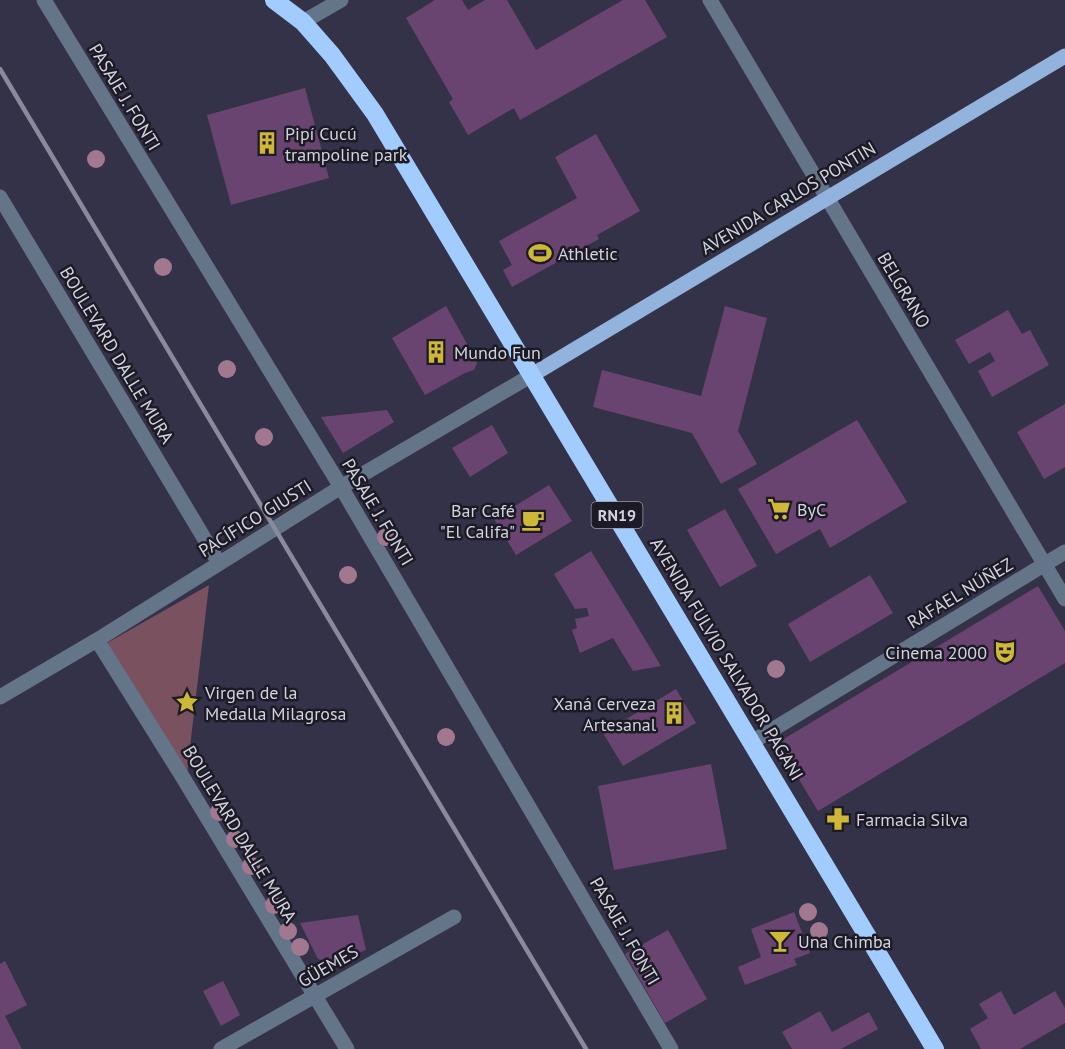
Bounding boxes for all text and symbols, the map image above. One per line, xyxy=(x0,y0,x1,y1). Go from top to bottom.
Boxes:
street label: PASAJE J. FONTI xyxy=(84,39,166,155)
place label: Pipí Cucú trampoline park xyxy=(285,122,408,166)
building icon: Pipí Cucú trampoline park xyxy=(254,130,280,156)
street label: AVENIDA CARLOS PONTIN xyxy=(696,137,880,259)
sports icon: Athletic xyxy=(527,240,553,266)
place label: Athletic xyxy=(558,242,618,265)
street label: BELGRANO xyxy=(872,248,936,332)
street label: BOULEVARD DALLE MURA xyxy=(55,262,179,448)
building icon: Mundo Fun xyxy=(423,339,449,365)
place label: Mundo Fun xyxy=(454,341,541,364)
street label: PASAJE J. FONTI xyxy=(337,454,419,570)
street label: PACÍFICO GIUSTI xyxy=(194,474,316,562)
supermarket icon: ByC xyxy=(766,496,792,522)
place label: ByC xyxy=(797,498,826,521)
place label: Bar Café "El Califa" xyxy=(440,499,515,543)
road number: RN19 xyxy=(592,502,642,528)
cafe icon: Bar Café "El Califa" xyxy=(520,507,546,533)
street label: AVENIDA FULVIO SALVADOR PAGANI xyxy=(645,534,809,784)
street label: RAFAEL NÚÑEZ xyxy=(903,552,1017,634)
theatre icon: Cinema 2000 xyxy=(992,639,1018,665)
place label: Cinema 2000 xyxy=(885,641,987,664)
place label: Virgen de la Medalla Milagrosa xyxy=(204,681,346,725)
place icon: Virgen de la Medalla Milagrosa xyxy=(174,689,200,715)
place label: Xaná Cerveza Artesanal xyxy=(554,692,657,736)
building icon: Xaná Cerveza Artesanal xyxy=(661,700,687,726)
street label: BOULEVARD DALLE MURA xyxy=(178,741,302,927)
pharmacy icon: Farmacia Silva xyxy=(825,806,851,832)
place label: Farmacia Silva xyxy=(856,808,968,831)
street label: PASAJE J. FONTI xyxy=(585,873,665,989)
bar icon: Una Chimba xyxy=(767,928,793,954)
place label: Una Chimba xyxy=(798,930,892,953)
street label: GÜEMES xyxy=(294,940,362,992)

